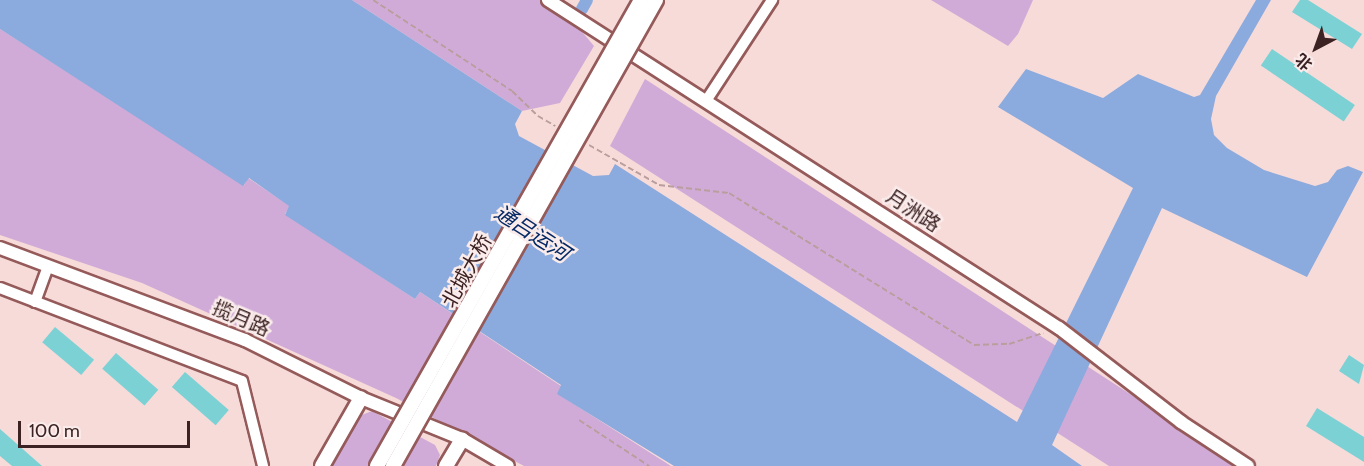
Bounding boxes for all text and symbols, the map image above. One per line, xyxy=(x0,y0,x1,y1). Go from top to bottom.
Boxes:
north arrow xyxy=(1286,18,1346,78)
text: 北 xyxy=(1292,50,1316,74)
street label: 月洲路 xyxy=(881,185,945,237)
water label: 通吕运河 xyxy=(490,200,574,266)
street label: 北城大桥 xyxy=(437,230,497,312)
street label: 揽月路 xyxy=(209,296,273,342)
scale bar xyxy=(21,409,194,447)
text: 100 m xyxy=(29,420,80,442)

